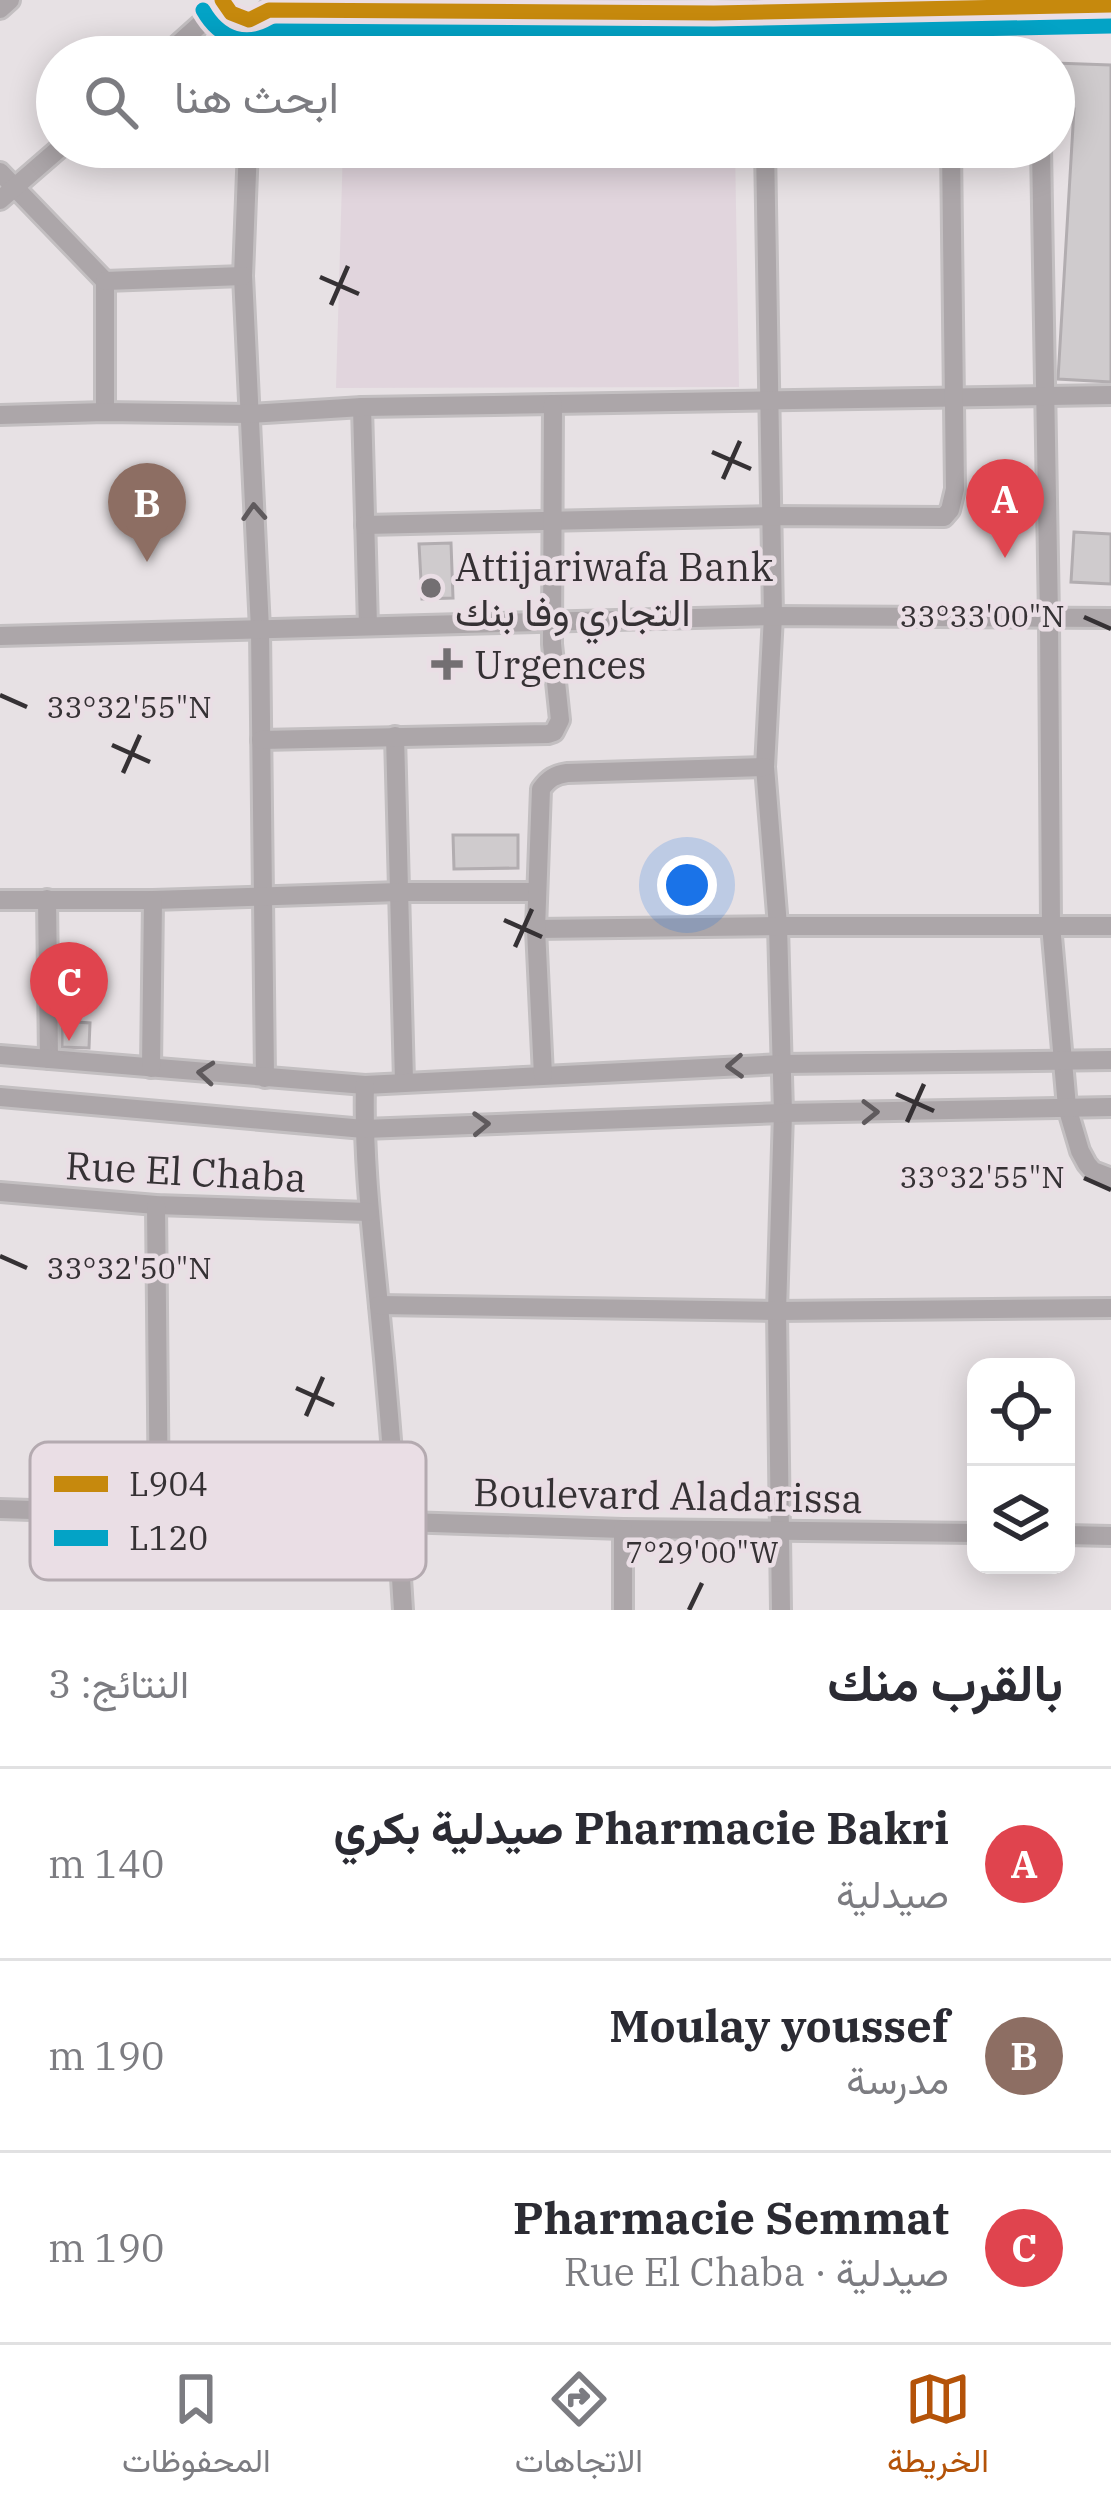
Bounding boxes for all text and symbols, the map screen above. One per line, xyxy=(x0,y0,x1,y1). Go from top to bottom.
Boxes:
search box xyxy=(36,36,1075,168)
text: ابحث هنا xyxy=(174,67,339,125)
icon: search xyxy=(78,69,144,135)
pin: A xyxy=(966,459,1044,558)
pin: B xyxy=(108,463,186,562)
one-way arrow xyxy=(241,502,267,521)
place label: Attijariwafa Bank التجاري وفا بنك xyxy=(455,541,773,644)
marker: Attijariwafa Bank التجاري وفا بنك xyxy=(418,575,444,601)
text: 33°33'00"N xyxy=(900,596,1065,635)
place label: Urgences xyxy=(474,639,646,690)
marker: Urgences xyxy=(431,648,463,680)
text: 33°32'55"N xyxy=(47,687,212,726)
your location xyxy=(657,855,717,915)
pin: C xyxy=(30,942,108,1041)
one-way arrow xyxy=(725,1053,744,1079)
one-way arrow xyxy=(196,1060,215,1086)
one-way arrow xyxy=(861,1099,880,1125)
one-way arrow xyxy=(472,1112,491,1138)
street label: Rue El Chaba xyxy=(64,1139,308,1203)
text: 33°32'55"N xyxy=(900,1157,1065,1196)
text: 33°32'50"N xyxy=(47,1248,212,1287)
map controls xyxy=(967,1358,1075,1574)
button: locate xyxy=(967,1358,1075,1466)
legend xyxy=(30,1442,426,1580)
text: L904 xyxy=(129,1462,208,1505)
street label: Boulevard Aladarissa xyxy=(473,1466,863,1524)
button: layers xyxy=(967,1466,1075,1574)
text: L120 xyxy=(129,1516,208,1559)
text: 7°29'00"W xyxy=(625,1532,779,1571)
text: بالقرب منك xyxy=(827,1649,1063,1715)
text: النتائج: 3 xyxy=(48,1658,189,1709)
text: Pharmacie Bakri صيدلية بكري xyxy=(334,1798,949,1856)
text: 140 m xyxy=(48,1838,164,1889)
text: A xyxy=(1010,1838,1038,1889)
text: صيدلية xyxy=(836,1868,949,1919)
text: Moulay youssef xyxy=(609,1996,949,2054)
text: 190 m xyxy=(48,2030,164,2081)
text: B xyxy=(1010,2030,1038,2081)
text: مدرسة xyxy=(846,2054,949,2105)
text: Pharmacie Semmat xyxy=(513,2188,949,2246)
text: 190 m xyxy=(48,2222,164,2273)
text: C xyxy=(1011,2222,1037,2273)
text: صيدلية · Rue El Chaba xyxy=(564,2246,949,2297)
tab: المحفوظات xyxy=(122,2366,271,2490)
tab: الاتجاهات xyxy=(515,2366,643,2490)
tab: الخريطة xyxy=(887,2366,989,2490)

